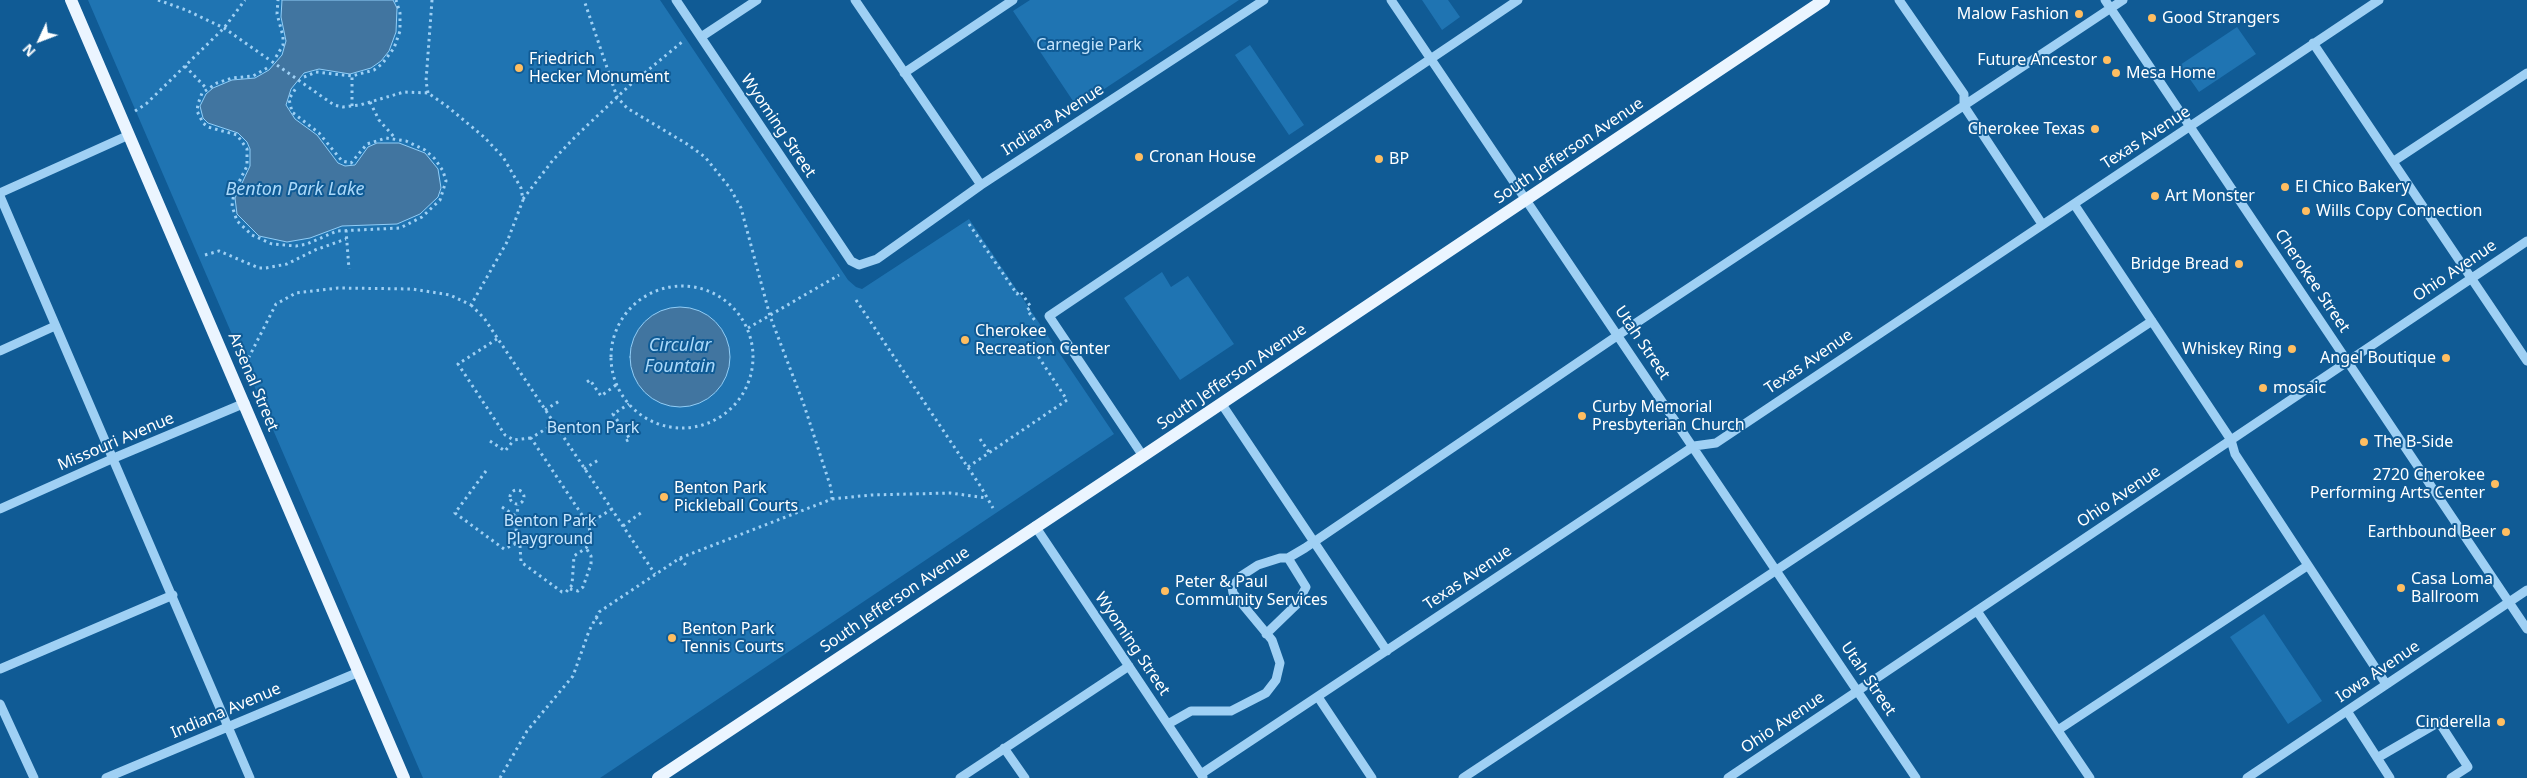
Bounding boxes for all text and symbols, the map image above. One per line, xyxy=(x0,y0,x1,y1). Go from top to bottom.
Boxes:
place label: Malow Fashion xyxy=(1957,4,2069,24)
marker: Malow Fashion xyxy=(2073,8,2085,20)
place label: Good Strangers xyxy=(2162,8,2280,28)
marker: Good Strangers xyxy=(2146,12,2158,24)
north arrow xyxy=(15,15,65,65)
park label: Carnegie Park xyxy=(1036,35,1142,55)
text: N xyxy=(18,40,40,61)
place label: Friedrich Hecker Monument xyxy=(529,49,670,87)
place label: Future Ancestor xyxy=(1977,50,2097,70)
marker: Future Ancestor xyxy=(2101,54,2113,66)
marker: Friedrich Hecker Monument xyxy=(513,62,525,74)
place label: Mesa Home xyxy=(2126,63,2216,83)
marker: Mesa Home xyxy=(2110,67,2122,79)
street label: Wyoming Street xyxy=(736,71,820,181)
street label: Indiana Avenue xyxy=(999,80,1107,160)
street label: South Jefferson Avenue xyxy=(1491,94,1647,208)
street label: Texas Avenue xyxy=(2098,102,2194,174)
place label: Cherokee Texas xyxy=(1968,119,2085,139)
marker: Cherokee Texas xyxy=(2089,123,2101,135)
place label: Cronan House xyxy=(1149,147,1256,167)
place label: BP xyxy=(1389,149,1409,169)
marker: Cronan House xyxy=(1133,151,1145,163)
marker: BP xyxy=(1373,153,1385,165)
place label: El Chico Bakery xyxy=(2295,177,2410,197)
water label: Benton Park Lake xyxy=(226,179,364,201)
marker: El Chico Bakery xyxy=(2279,181,2291,193)
place label: Art Monster xyxy=(2165,186,2255,206)
marker: Art Monster xyxy=(2149,190,2161,202)
place label: Wills Copy Connection xyxy=(2316,201,2482,221)
marker: Wills Copy Connection xyxy=(2300,205,2312,217)
street label: Cherokee Street xyxy=(2270,226,2354,336)
street label: Ohio Avenue xyxy=(2410,236,2500,306)
place label: Bridge Bread xyxy=(2130,254,2229,274)
marker: Bridge Bread xyxy=(2233,258,2245,270)
street label: Utah Street xyxy=(1610,302,1674,384)
street label: South Jefferson Avenue xyxy=(1154,320,1310,434)
place label: Cherokee Recreation Center xyxy=(975,321,1110,359)
street label: Texas Avenue xyxy=(1761,326,1857,398)
street label: Arsenal Street xyxy=(224,330,282,434)
marker: Cherokee Recreation Center xyxy=(959,334,971,346)
water label: Circular Fountain xyxy=(645,335,715,378)
place label: Whiskey Ring xyxy=(2182,339,2282,359)
marker: Whiskey Ring xyxy=(2286,343,2298,355)
place label: Angel Boutique xyxy=(2320,348,2436,368)
marker: Angel Boutique xyxy=(2440,352,2452,364)
place label: mosaic xyxy=(2273,378,2326,398)
marker: mosaic xyxy=(2257,382,2269,394)
place label: Curby Memorial Presbyterian Church xyxy=(1592,397,1745,435)
street label: Missouri Avenue xyxy=(55,409,177,475)
marker: Curby Memorial Presbyterian Church xyxy=(1576,410,1588,422)
park label: Benton Park xyxy=(547,418,639,438)
place label: The B-Side xyxy=(2374,432,2453,452)
marker: The B-Side xyxy=(2358,436,2370,448)
street label: Ohio Avenue xyxy=(2074,462,2164,532)
place label: 2720 Cherokee Performing Arts Center xyxy=(2310,465,2485,503)
place label: Benton Park Pickleball Courts xyxy=(674,478,798,516)
marker: 2720 Cherokee Performing Arts Center xyxy=(2489,478,2501,490)
marker: Benton Park Pickleball Courts xyxy=(658,491,670,503)
park label: Benton Park Playground xyxy=(504,511,596,549)
place label: Earthbound Beer xyxy=(2368,522,2496,542)
marker: Earthbound Beer xyxy=(2500,526,2512,538)
street label: Texas Avenue xyxy=(1420,542,1516,614)
street label: South Jefferson Avenue xyxy=(817,543,973,657)
place label: Casa Loma Ballroom xyxy=(2411,569,2493,607)
place label: Peter & Paul Community Services xyxy=(1175,572,1328,610)
marker: Casa Loma Ballroom xyxy=(2395,582,2407,594)
marker: Peter & Paul Community Services xyxy=(1159,585,1171,597)
street label: Wyoming Street xyxy=(1090,589,1174,699)
place label: Benton Park Tennis Courts xyxy=(682,619,784,657)
marker: Benton Park Tennis Courts xyxy=(666,632,678,644)
street label: Iowa Avenue xyxy=(2333,637,2423,707)
street label: Utah Street xyxy=(1836,638,1900,720)
street label: Indiana Avenue xyxy=(168,679,284,743)
street label: Ohio Avenue xyxy=(1738,688,1828,758)
place label: Cinderella xyxy=(2415,712,2491,732)
marker: Cinderella xyxy=(2495,716,2507,728)

